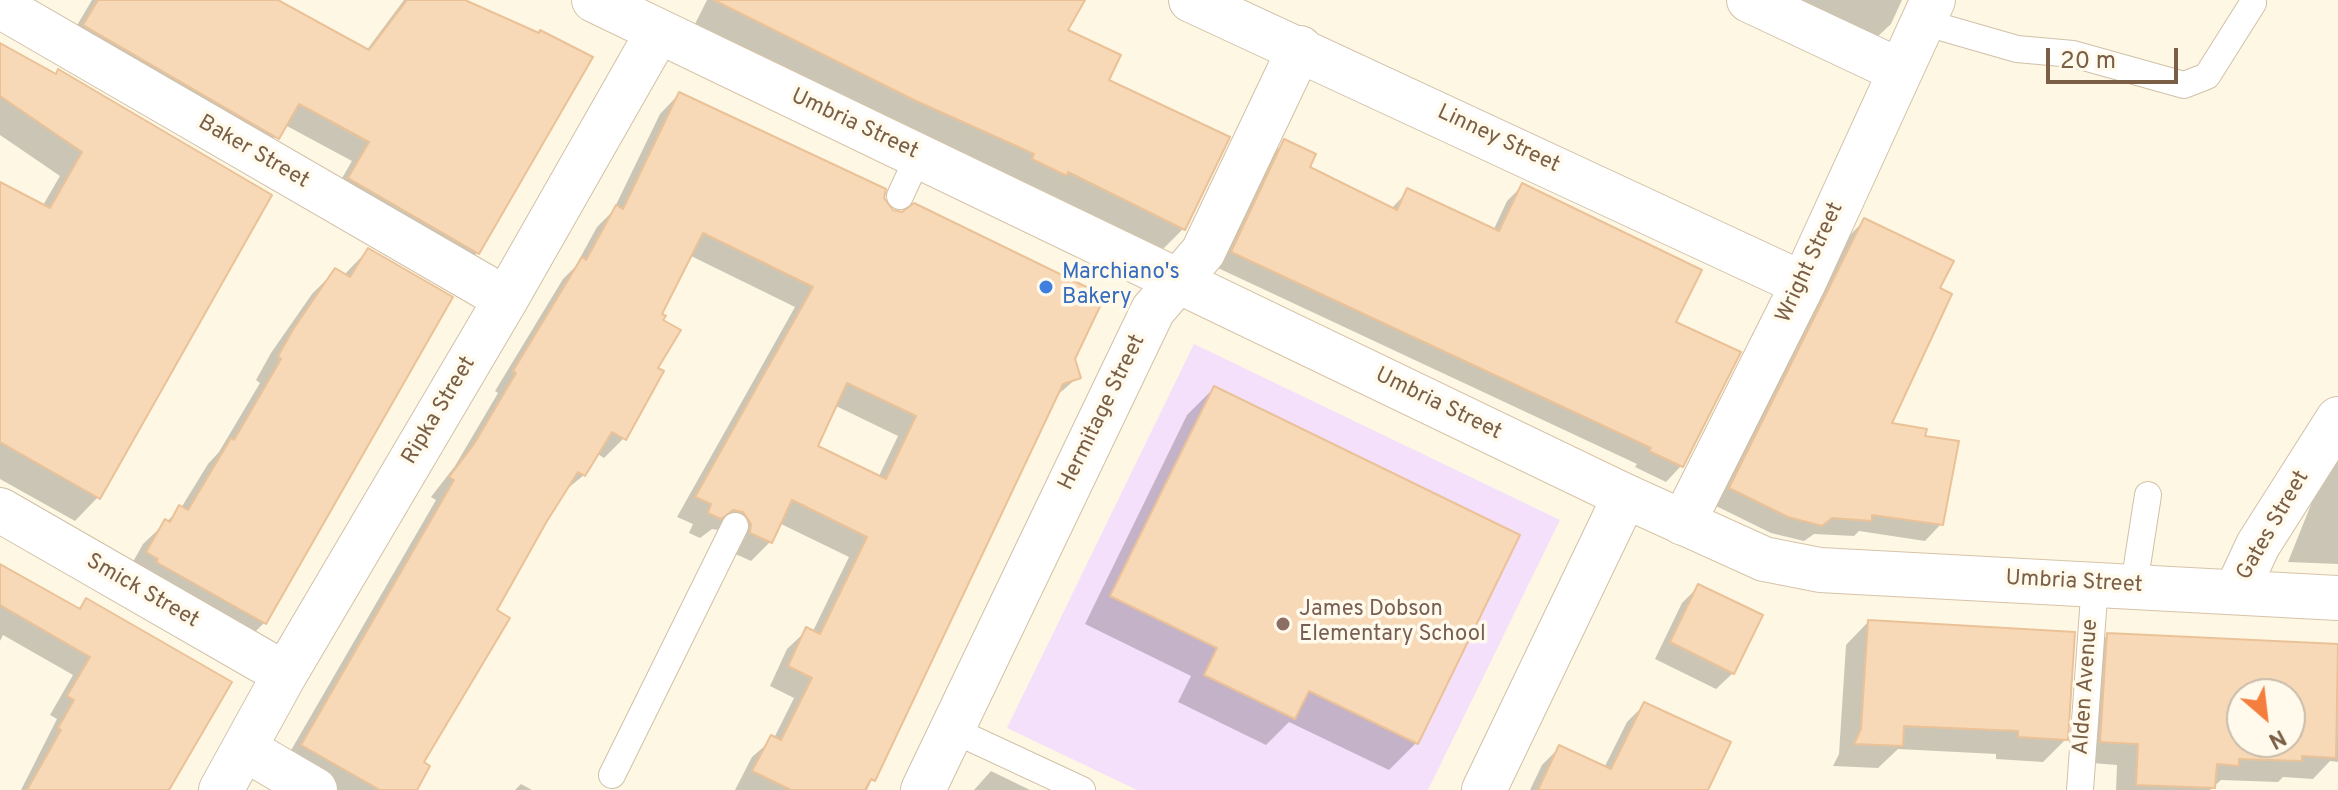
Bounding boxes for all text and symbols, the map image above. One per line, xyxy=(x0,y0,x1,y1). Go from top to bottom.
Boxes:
scale bar xyxy=(2050,32,2182,82)
text: 20 m xyxy=(2060,47,2116,77)
street label: Umbria Street xyxy=(786,84,922,166)
street label: Linney Street xyxy=(1433,100,1563,180)
street label: Baker Street xyxy=(193,111,313,195)
street label: Wright Street xyxy=(1772,199,1850,327)
place label: Marchiano's Bakery xyxy=(1062,261,1180,312)
marker: Marchiano's Bakery xyxy=(1037,278,1055,296)
street label: Hermitage Street xyxy=(1054,331,1152,495)
street label: Ripka Street xyxy=(398,352,482,470)
street label: Umbria Street xyxy=(1370,363,1506,447)
street label: Gates Street xyxy=(2232,467,2316,585)
street label: Smick Street xyxy=(81,549,203,635)
street label: Umbria Street xyxy=(2005,566,2143,600)
place label: James Dobson Elementary School xyxy=(1299,598,1486,650)
marker: James Dobson Elementary School xyxy=(1274,615,1292,633)
street label: Alden Avenue xyxy=(2069,618,2105,756)
north arrow xyxy=(2226,678,2306,758)
text: N xyxy=(2263,722,2290,753)

